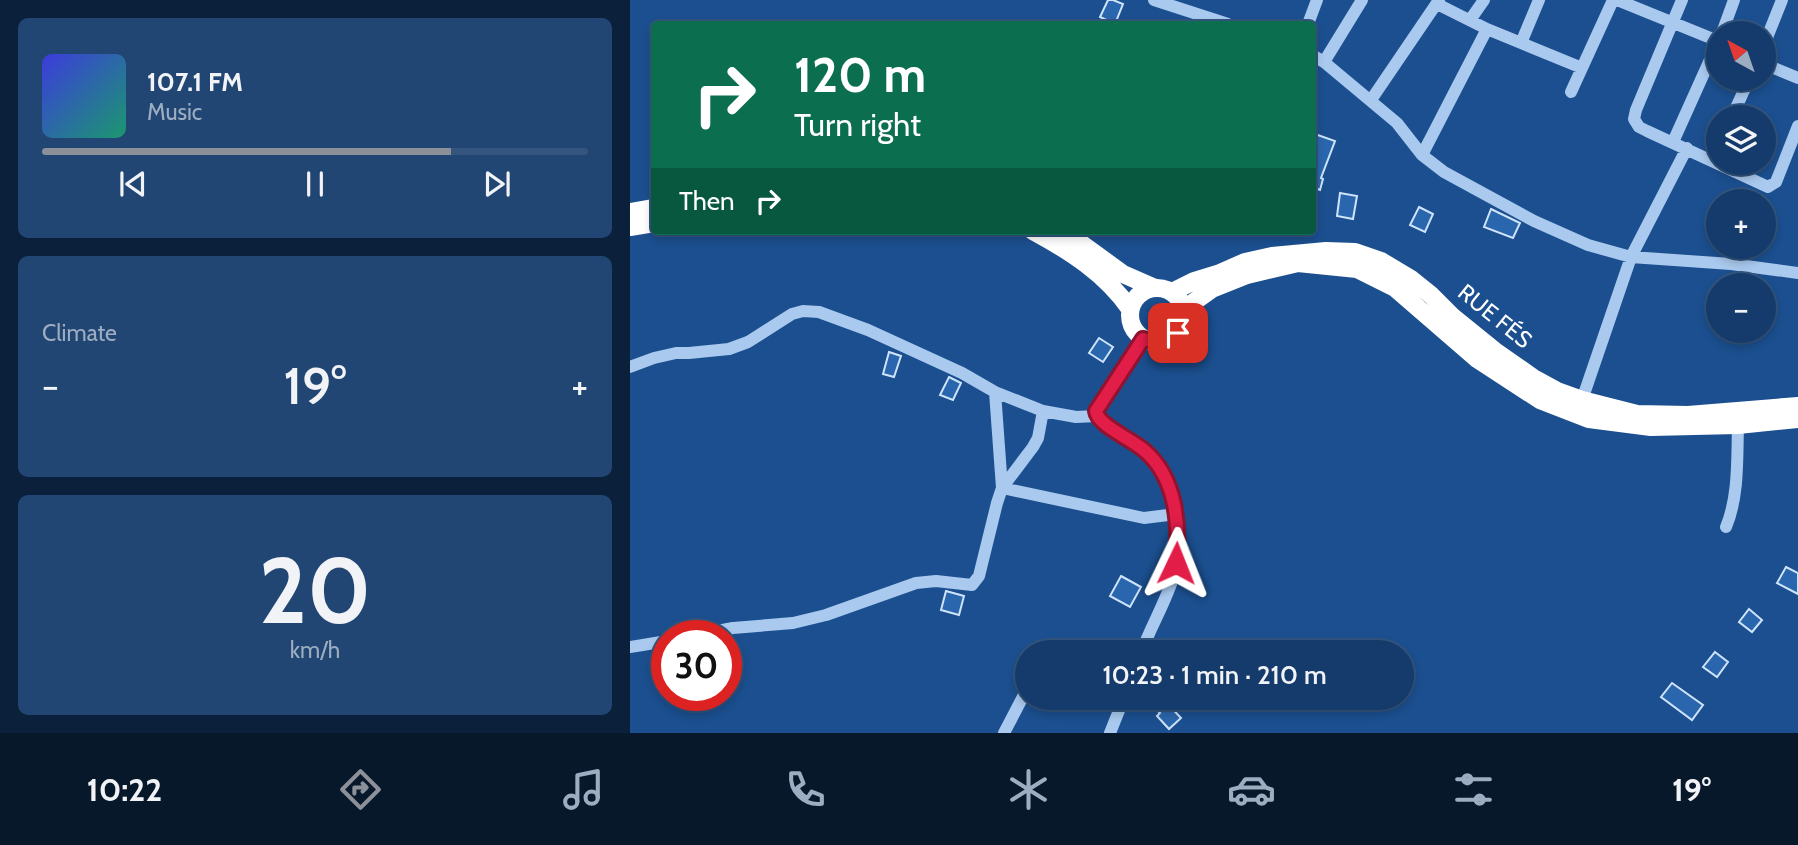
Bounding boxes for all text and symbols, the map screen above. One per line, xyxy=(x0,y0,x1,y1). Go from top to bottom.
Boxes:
north arrow xyxy=(1706,21,1776,91)
map controls xyxy=(1706,21,1776,343)
text: 120 m xyxy=(794,45,926,104)
icon: right xyxy=(679,49,770,140)
text: 107.1 FM xyxy=(147,66,243,98)
text: Music xyxy=(147,98,202,126)
text: Turn right xyxy=(794,105,921,144)
button: layers xyxy=(1706,105,1776,175)
icon: previous xyxy=(114,165,152,203)
icon: pause xyxy=(296,165,334,203)
icon: next xyxy=(478,165,516,203)
icon: right xyxy=(749,182,787,220)
text: Then xyxy=(679,185,735,217)
button: + xyxy=(1706,189,1776,259)
button: − xyxy=(1706,273,1776,343)
street label: RUE FÉS xyxy=(1453,277,1538,354)
pin xyxy=(1148,303,1208,363)
icon: arrive xyxy=(1159,314,1197,352)
text: Climate xyxy=(42,319,117,347)
text: 19° xyxy=(284,354,346,417)
text: − xyxy=(42,362,59,409)
text: + xyxy=(571,362,588,409)
position arrow xyxy=(1139,526,1213,600)
text: 20 xyxy=(259,535,371,646)
speed limit sign: 30 xyxy=(651,620,742,711)
text: km/h xyxy=(290,636,340,664)
text: 10:23 · 1 min · 210 m xyxy=(1102,659,1327,691)
icon: directions xyxy=(336,765,385,814)
icon: music xyxy=(559,765,608,814)
icon: phone xyxy=(781,765,830,814)
icon: climate xyxy=(1004,765,1053,814)
icon: car xyxy=(1227,765,1276,814)
icon: filters xyxy=(1449,765,1498,814)
text: 10:22 xyxy=(87,770,162,809)
text: 19° xyxy=(1672,770,1711,809)

